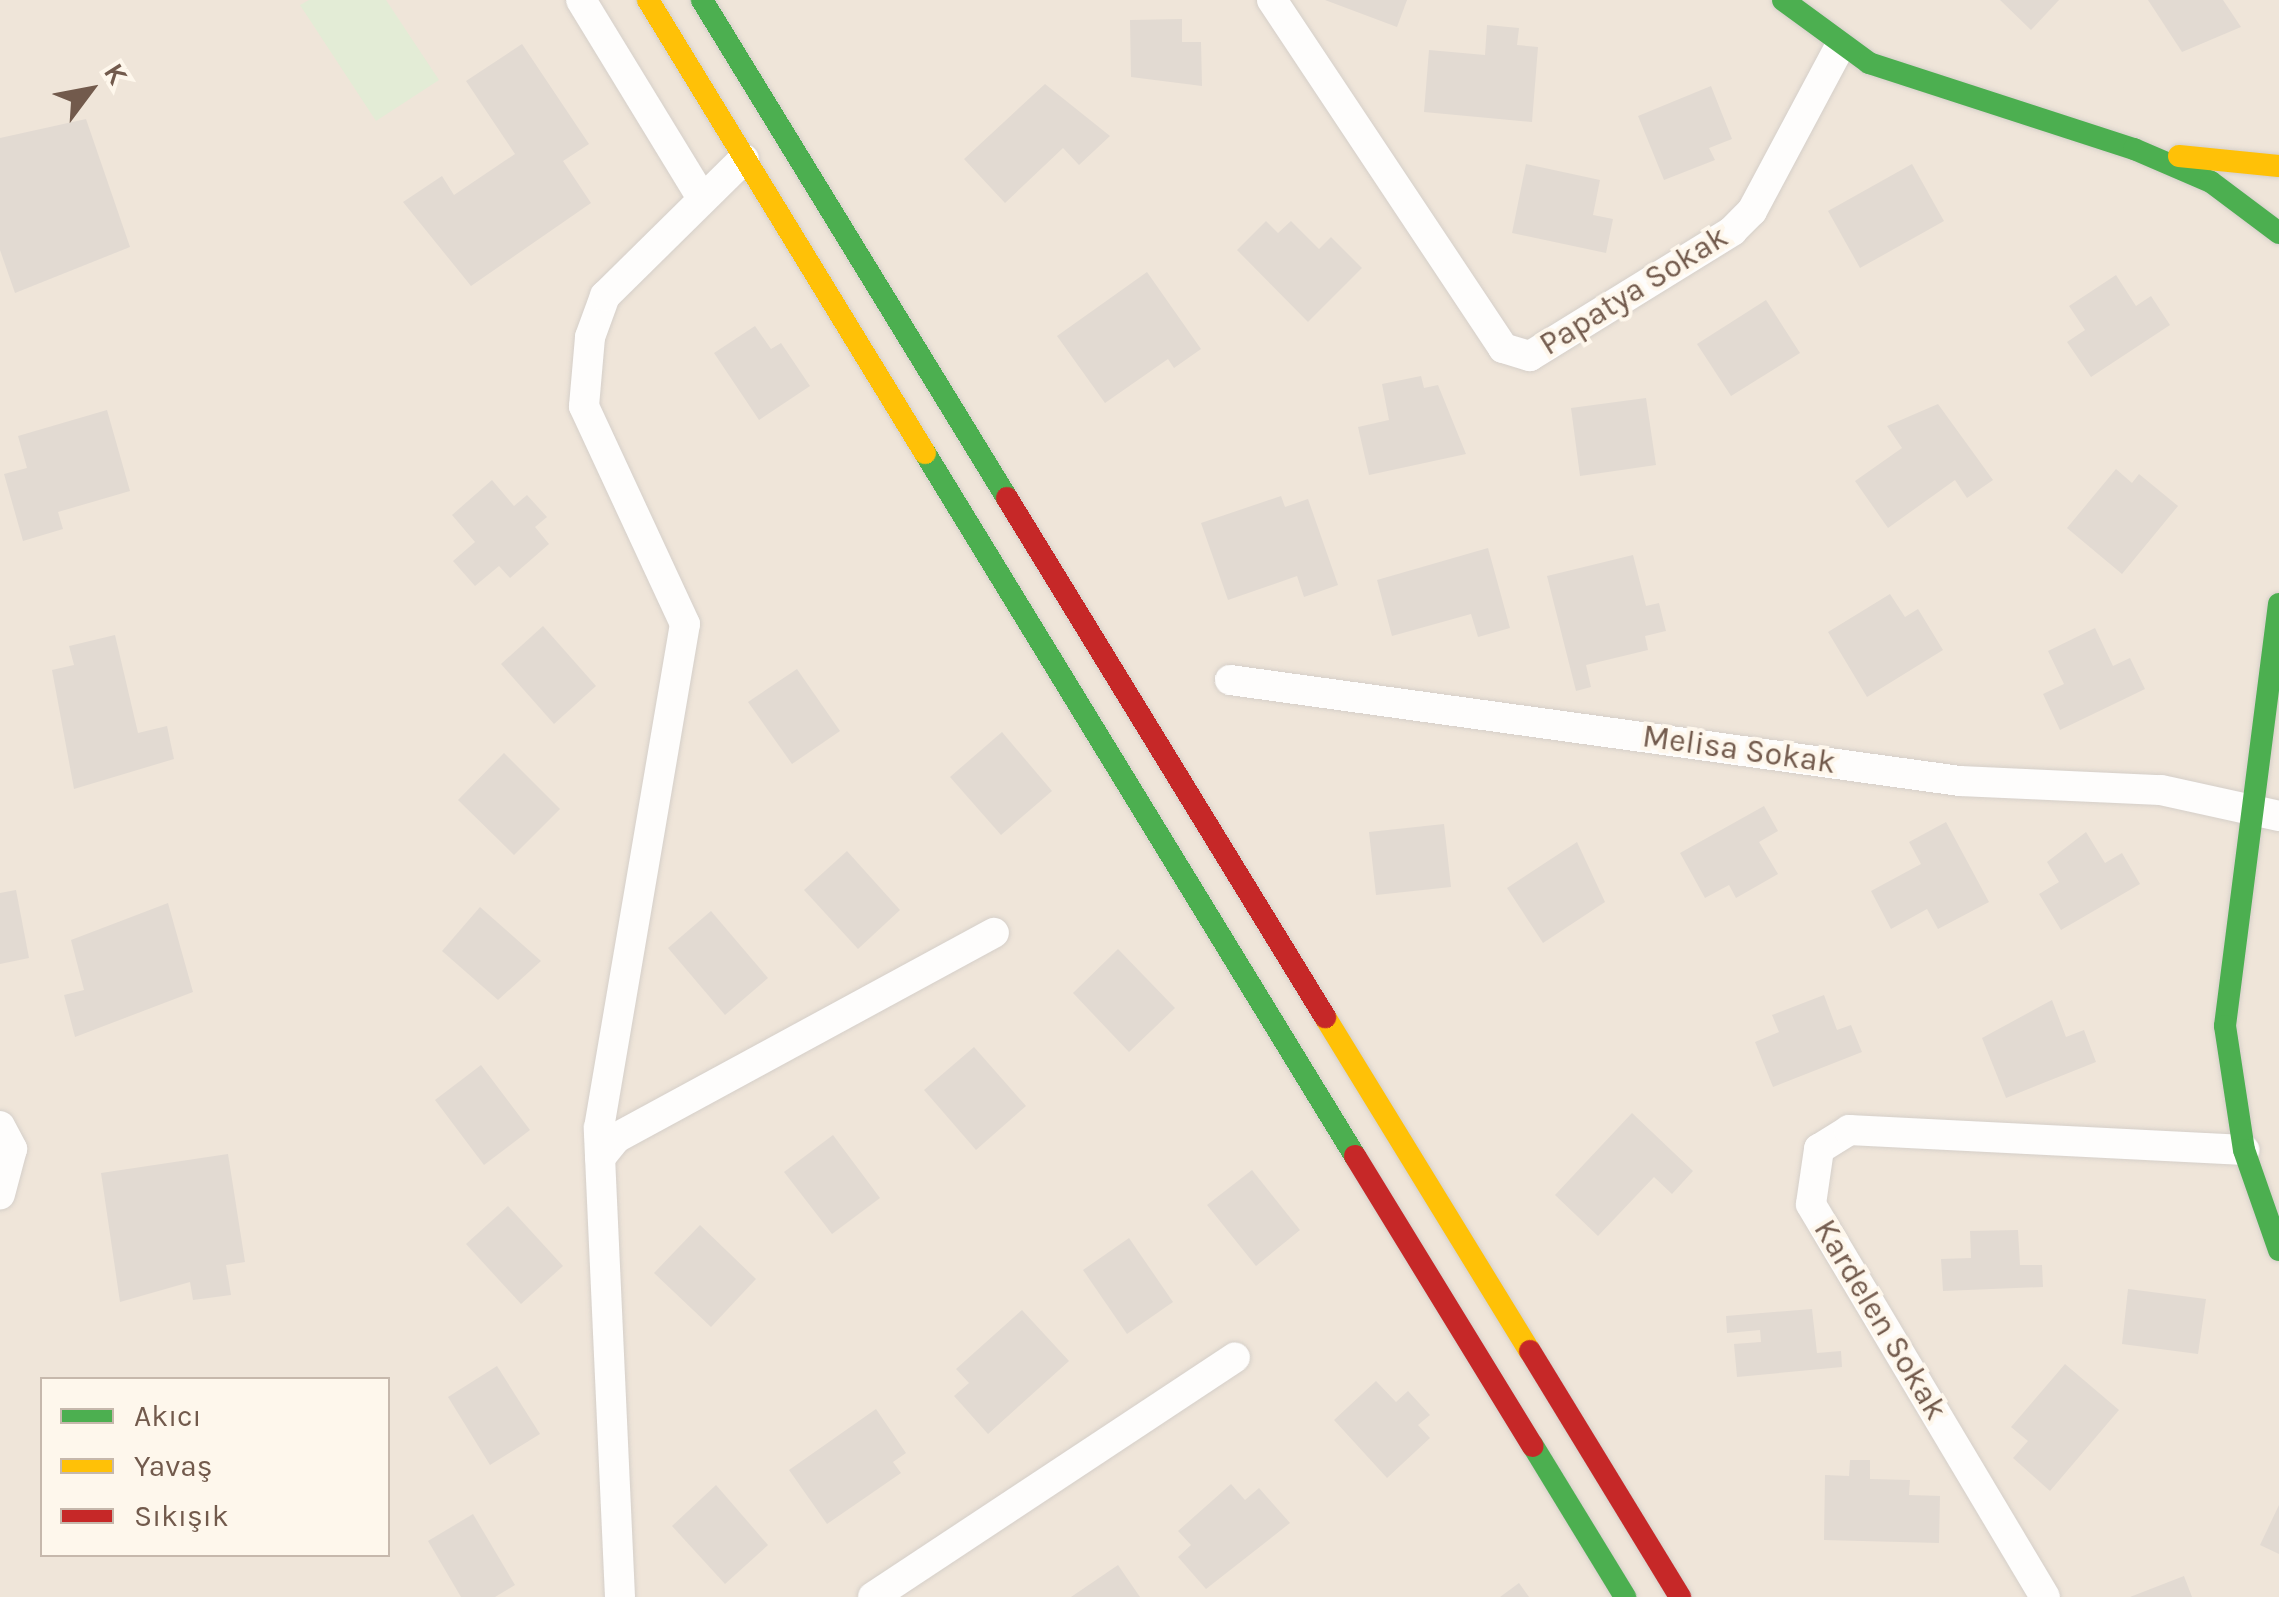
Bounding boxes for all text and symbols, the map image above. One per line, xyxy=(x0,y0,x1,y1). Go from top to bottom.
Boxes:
north arrow xyxy=(40,40,140,140)
text: K xyxy=(97,57,135,90)
street label: Papatya Sokak xyxy=(1533,218,1735,364)
street label: Melisa Sokak xyxy=(1640,717,1838,783)
street label: Kardelen Sokak xyxy=(1805,1213,1955,1427)
legend xyxy=(40,1377,390,1557)
text: Akıcı xyxy=(134,1398,202,1434)
text: Yavaş xyxy=(134,1448,213,1484)
text: Sıkışık xyxy=(134,1498,229,1534)

